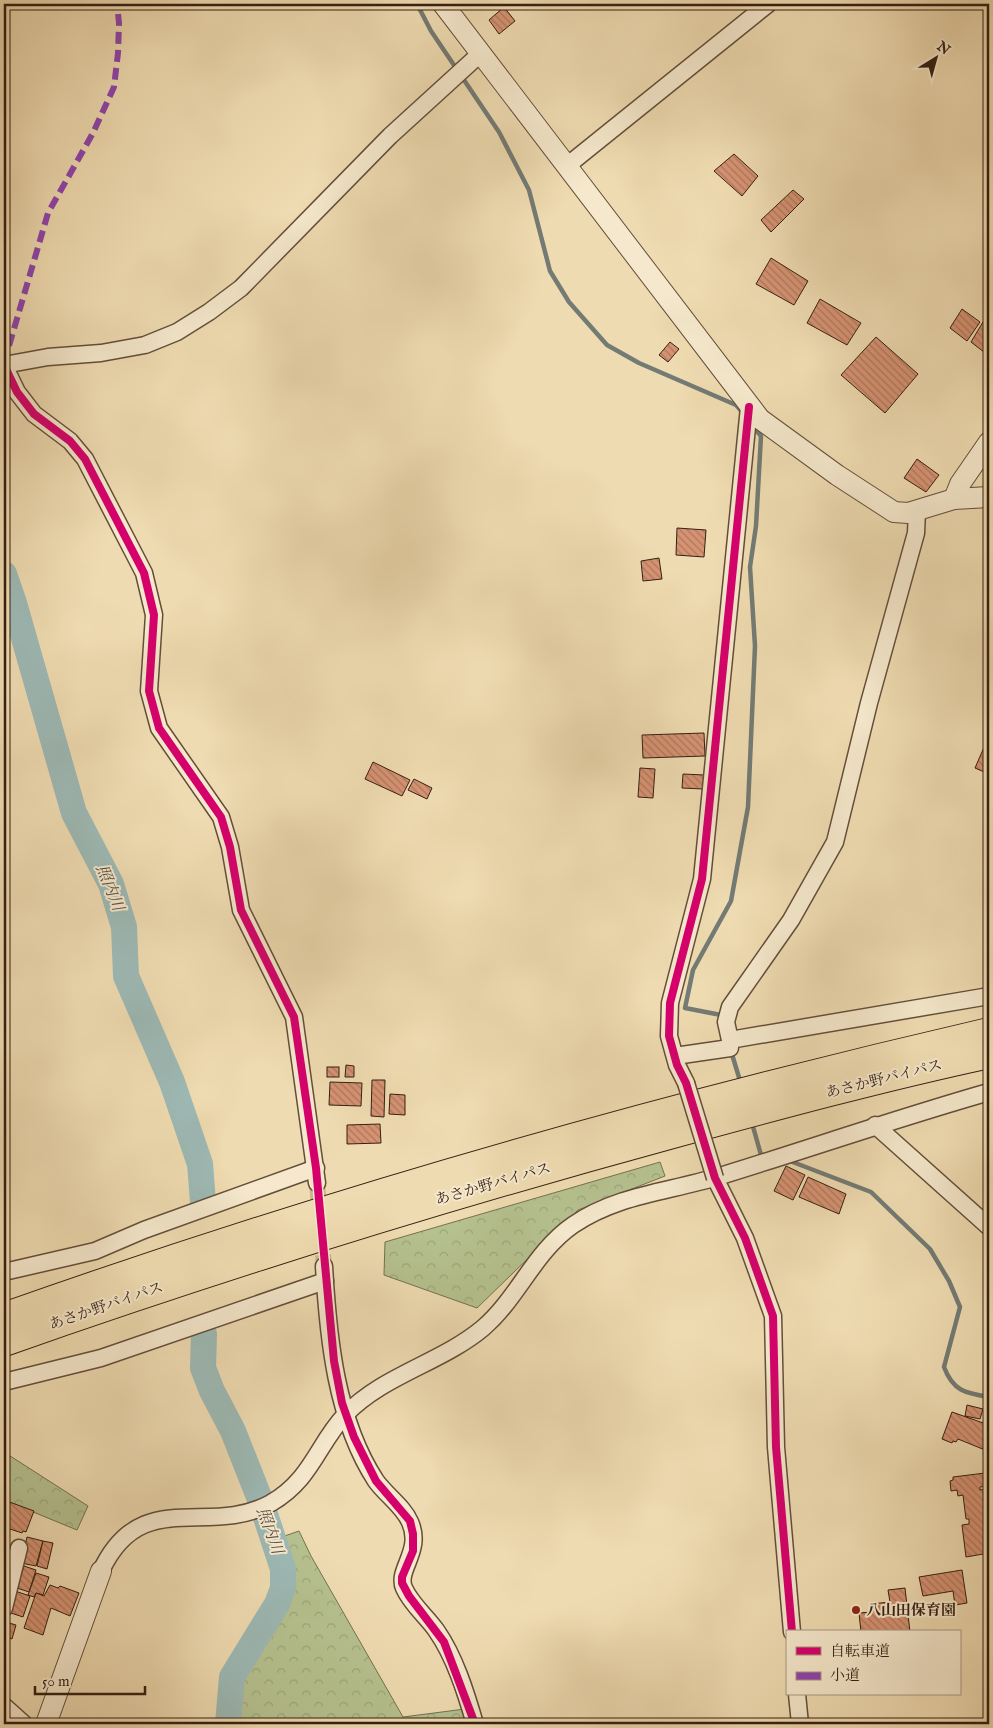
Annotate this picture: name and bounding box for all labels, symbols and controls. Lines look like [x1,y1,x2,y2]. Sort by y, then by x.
north arrow [910,32,960,82]
text: N [932,37,953,59]
water label: 照内川 [91,862,128,916]
street label: あさか野バイパス [824,1055,944,1103]
street label: あさか野バイパス [433,1158,553,1210]
street label: あさか野バイパス [46,1278,166,1334]
water label: 照内川 [251,1505,287,1559]
place label: 八山田保育園 [866,1601,956,1620]
marker: 八山田保育園 [850,1604,862,1616]
legend [786,1630,960,1696]
text: 自転車道 [830,1642,890,1661]
scale bar [35,1663,145,1695]
text: 小道 [830,1666,860,1685]
text: 50 m [42,1672,70,1691]

